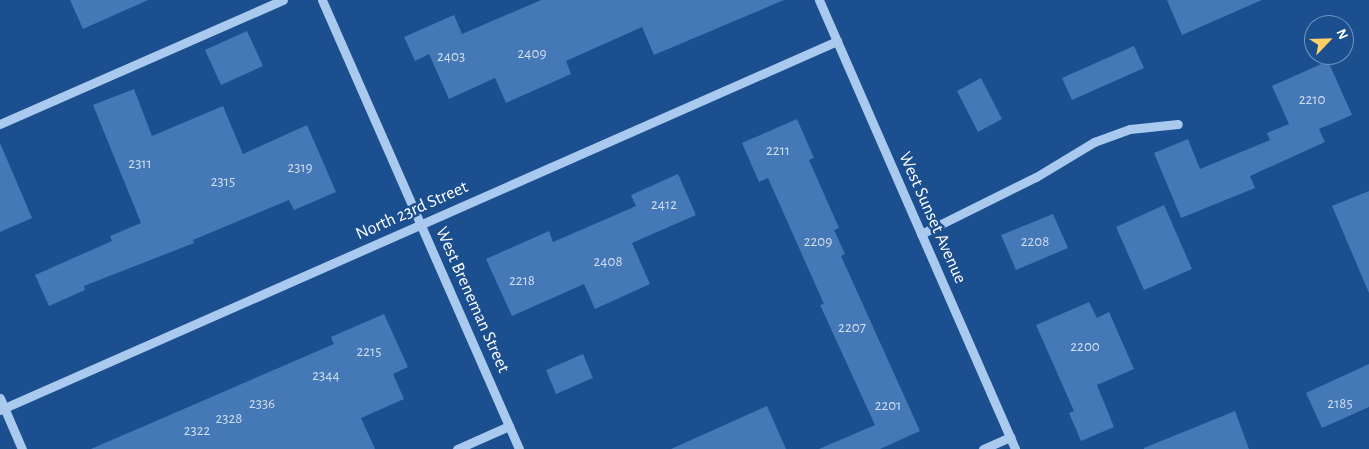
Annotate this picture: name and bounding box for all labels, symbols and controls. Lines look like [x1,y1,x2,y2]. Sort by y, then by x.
north arrow [1304,15,1354,65]
text: N [1333,27,1350,42]
house number: 2409 [517,45,547,63]
house number: 2403 [437,48,465,66]
house number: 2210 [1299,91,1325,109]
house number: 2211 [766,142,790,160]
street label: West Sunset Avenue [893,149,971,287]
house number: 2311 [128,155,152,173]
house number: 2319 [287,159,313,177]
house number: 2315 [211,173,235,191]
street label: North 23rd Street [353,177,471,245]
house number: 2412 [651,196,677,214]
street label: West Breneman Street [430,224,514,376]
house number: 2209 [804,233,832,251]
house number: 2208 [1021,233,1049,251]
house number: 2408 [593,253,623,271]
house number: 2218 [509,272,535,290]
house number: 2207 [838,319,866,337]
house number: 2200 [1070,338,1100,356]
house number: 2215 [356,343,382,361]
house number: 2344 [312,367,340,385]
house number: 2336 [249,395,275,413]
house number: 2185 [1327,395,1353,413]
house number: 2201 [875,397,901,415]
house number: 2328 [216,410,242,428]
house number: 2322 [184,422,210,440]

